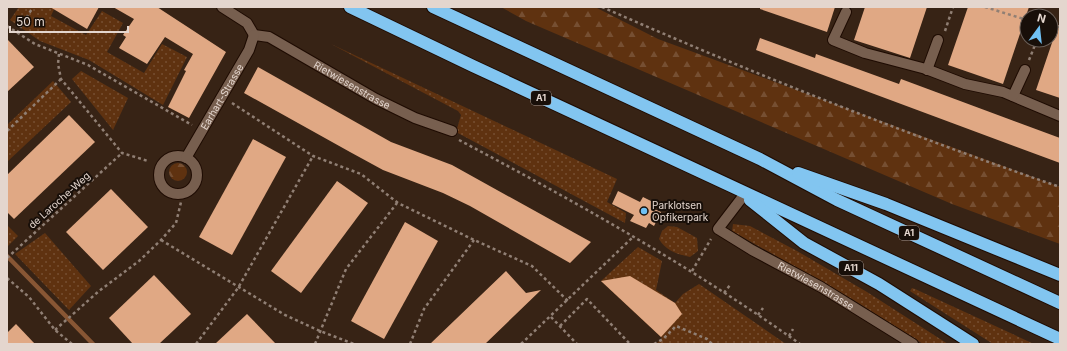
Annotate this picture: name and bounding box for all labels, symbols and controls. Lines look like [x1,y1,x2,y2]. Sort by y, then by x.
scale bar [10,8,128,34]
north arrow [1019,8,1059,48]
text: N [1036,10,1047,26]
text: 50 m [16,14,45,29]
street label: Rietwiesenstrasse [312,58,392,111]
street label: Earhart-Strasse [198,61,246,132]
road number: A1 [531,91,551,105]
street label: de Laroche-Weg [26,169,92,231]
place label: Parklotsen Opfikerpark [652,199,709,223]
marker: Parklotsen Opfikerpark [639,206,649,216]
road number: A1 [899,226,919,240]
street label: Rietwiesenstrasse [776,259,857,312]
road number: A11 [839,261,863,275]

